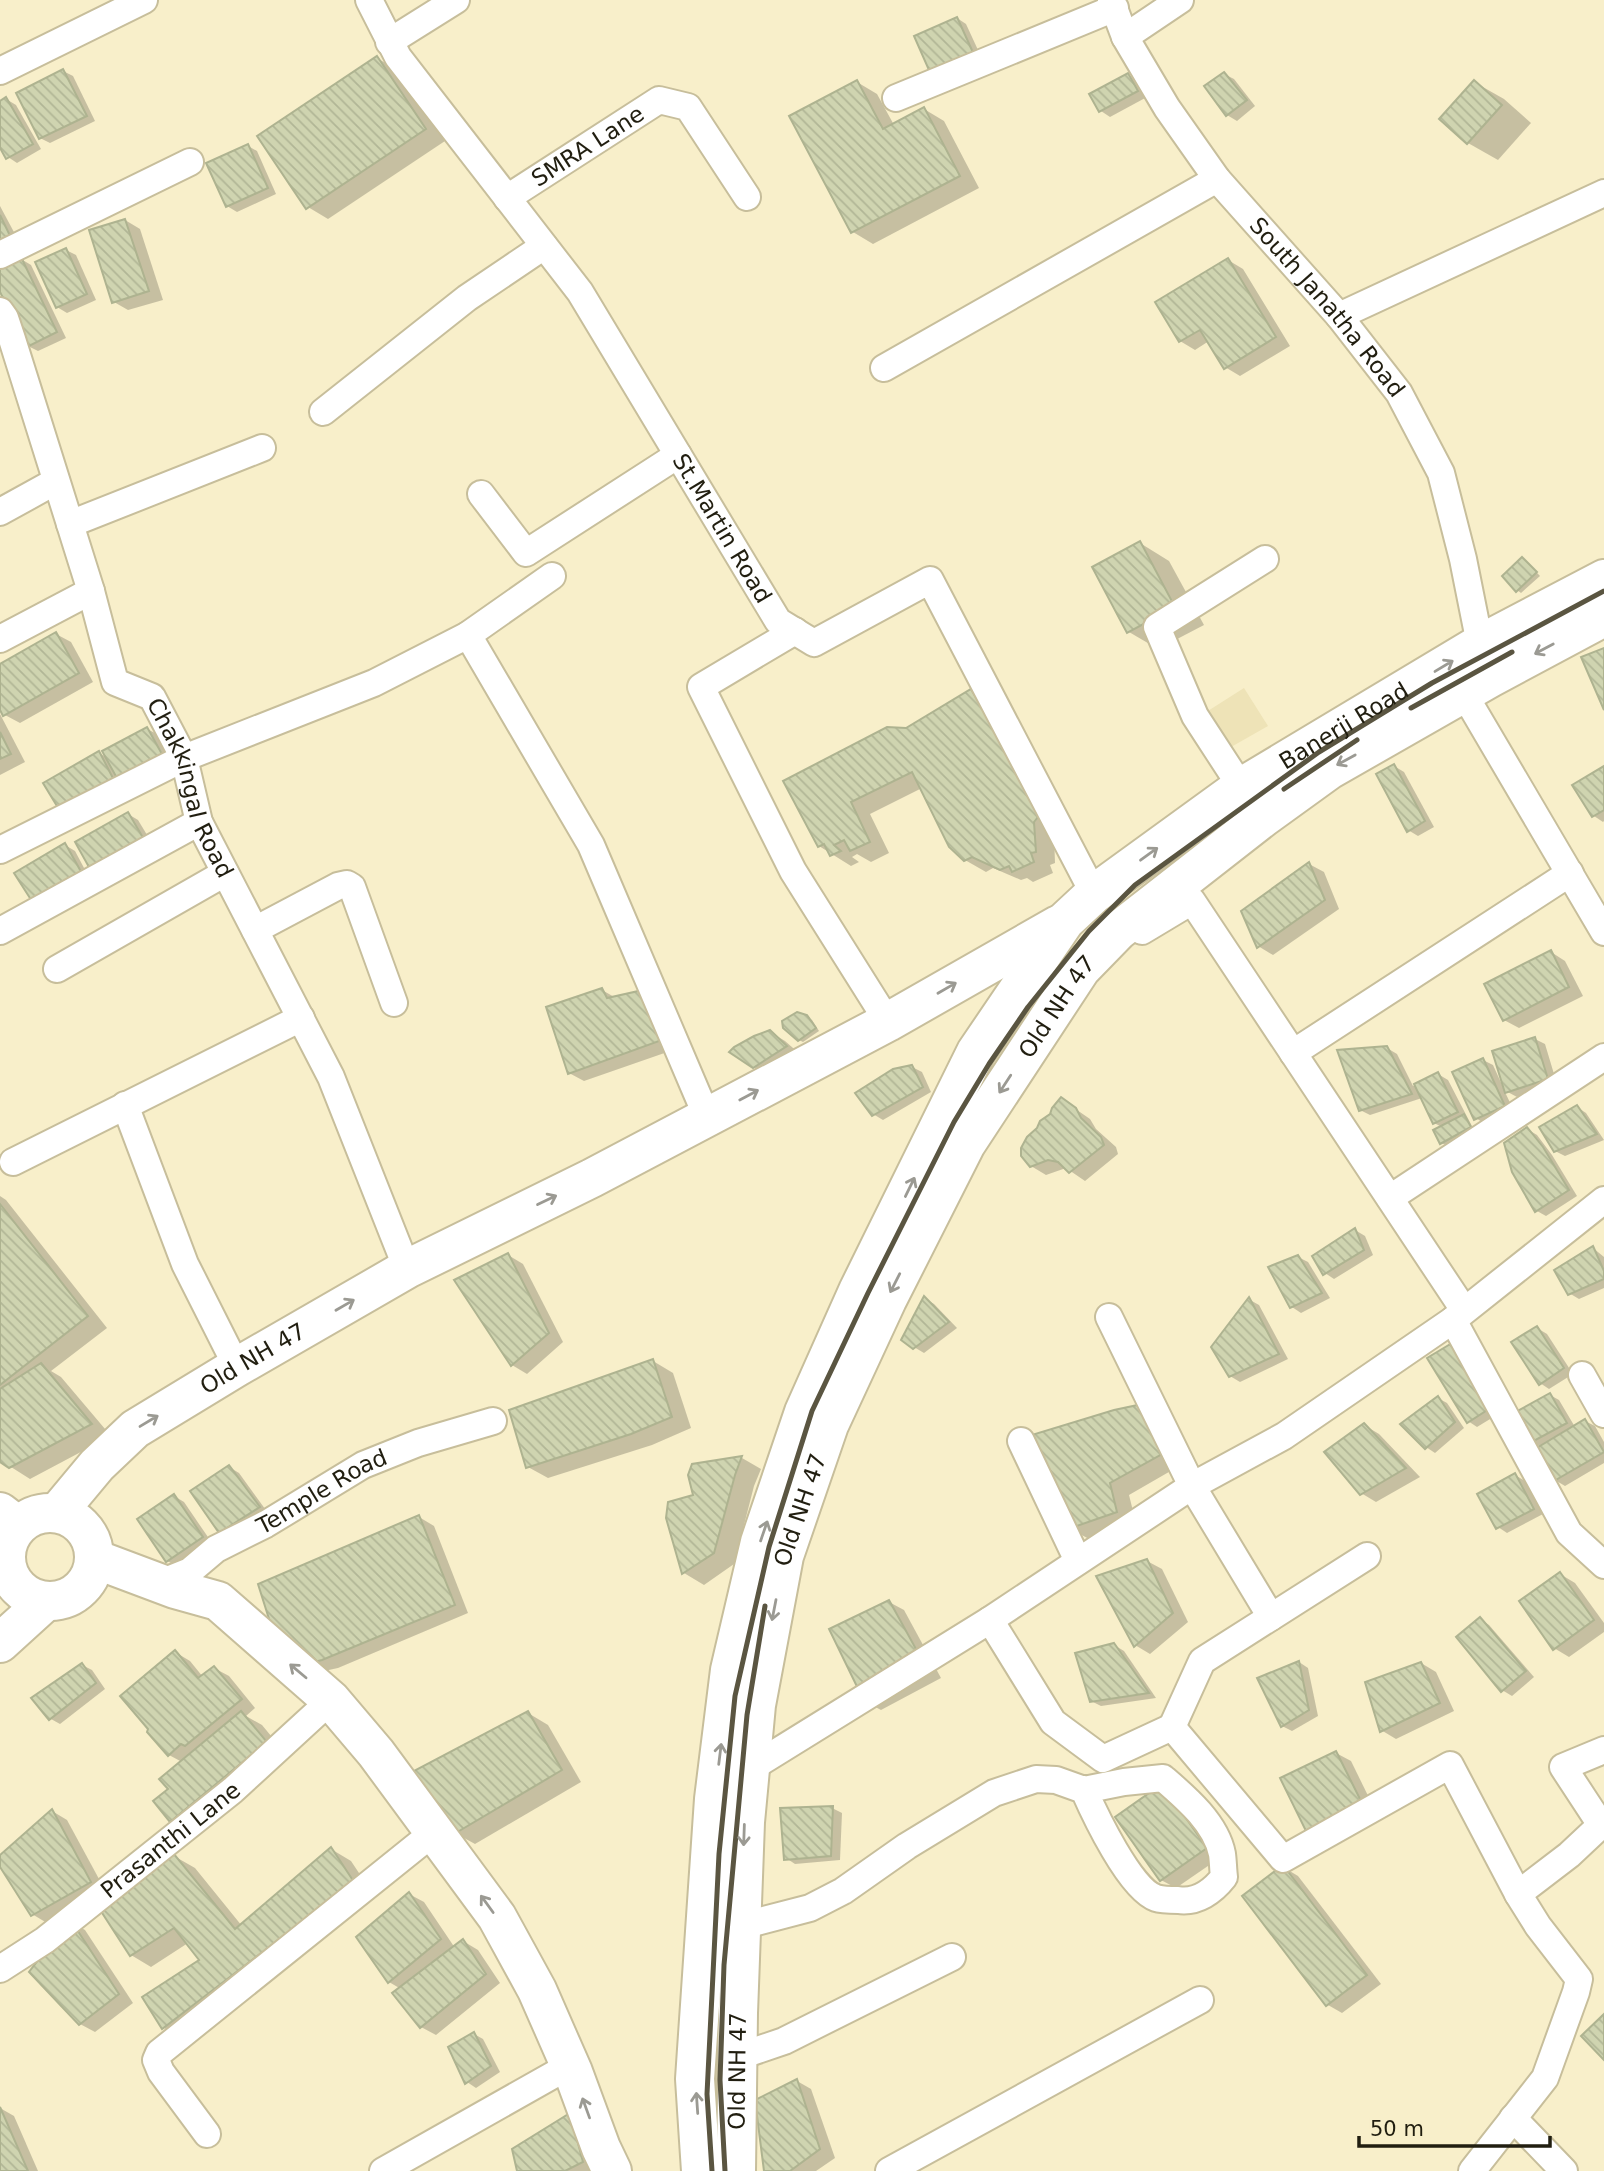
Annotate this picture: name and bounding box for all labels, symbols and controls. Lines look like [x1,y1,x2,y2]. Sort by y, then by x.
street label: SMRA Lane [527,100,649,192]
street label: South Janatha Road [1244,212,1410,402]
street label: St.Martin Road [667,449,777,608]
one-way arrow [1534,643,1555,656]
one-way arrow [1433,658,1453,672]
street label: Banerji Road [1274,677,1413,774]
street label: Chakkingal Road [142,693,238,882]
one-way arrow [1336,753,1356,767]
one-way arrow [1139,847,1158,861]
street label: Old NH 47 [1013,950,1100,1063]
one-way arrow [937,981,957,995]
one-way arrow [998,1073,1012,1093]
one-way arrow [738,1087,758,1101]
one-way arrow [903,1177,917,1198]
one-way arrow [536,1192,557,1206]
one-way arrow [888,1272,902,1293]
one-way arrow [335,1298,355,1312]
street label: Old NH 47 [195,1317,310,1399]
one-way arrow [139,1413,159,1427]
street label: Temple Road [251,1444,391,1540]
street label: Old NH 47 [769,1450,831,1568]
one-way arrow [759,1521,771,1543]
one-way arrow [767,1598,781,1621]
one-way arrow [289,1663,307,1679]
one-way arrow [713,1743,726,1766]
street label: Prasanthi Lane [96,1777,245,1903]
one-way arrow [738,1823,751,1846]
one-way arrow [480,1895,494,1914]
street label: Old NH 47 [724,2012,751,2130]
one-way arrow [690,2092,703,2115]
one-way arrow [579,2097,591,2119]
scale bar [1359,2104,1550,2148]
text: 50 m [1370,2117,1424,2141]

